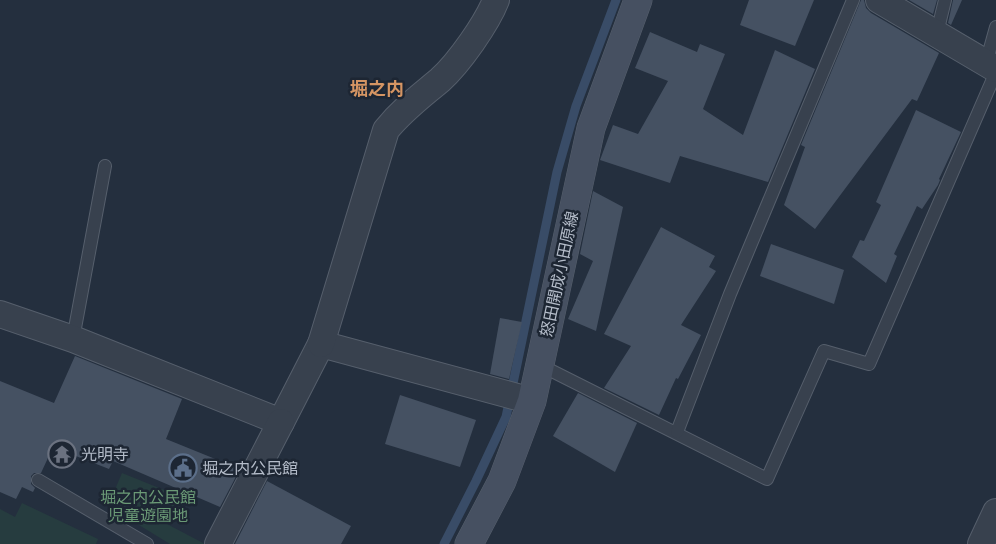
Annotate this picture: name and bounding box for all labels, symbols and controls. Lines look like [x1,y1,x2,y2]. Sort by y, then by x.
district label: 堀之内 [350,78,404,99]
street label: 怒田開成小田原線 [536,209,582,339]
temple icon: 光明寺 [47,439,77,469]
place label: 光明寺 [81,444,129,464]
public building icon: 堀之内公民館 [168,453,198,483]
place label: 堀之内公民館 [202,458,298,478]
park label: 堀之内公民館 児童遊園地 [100,487,196,525]

